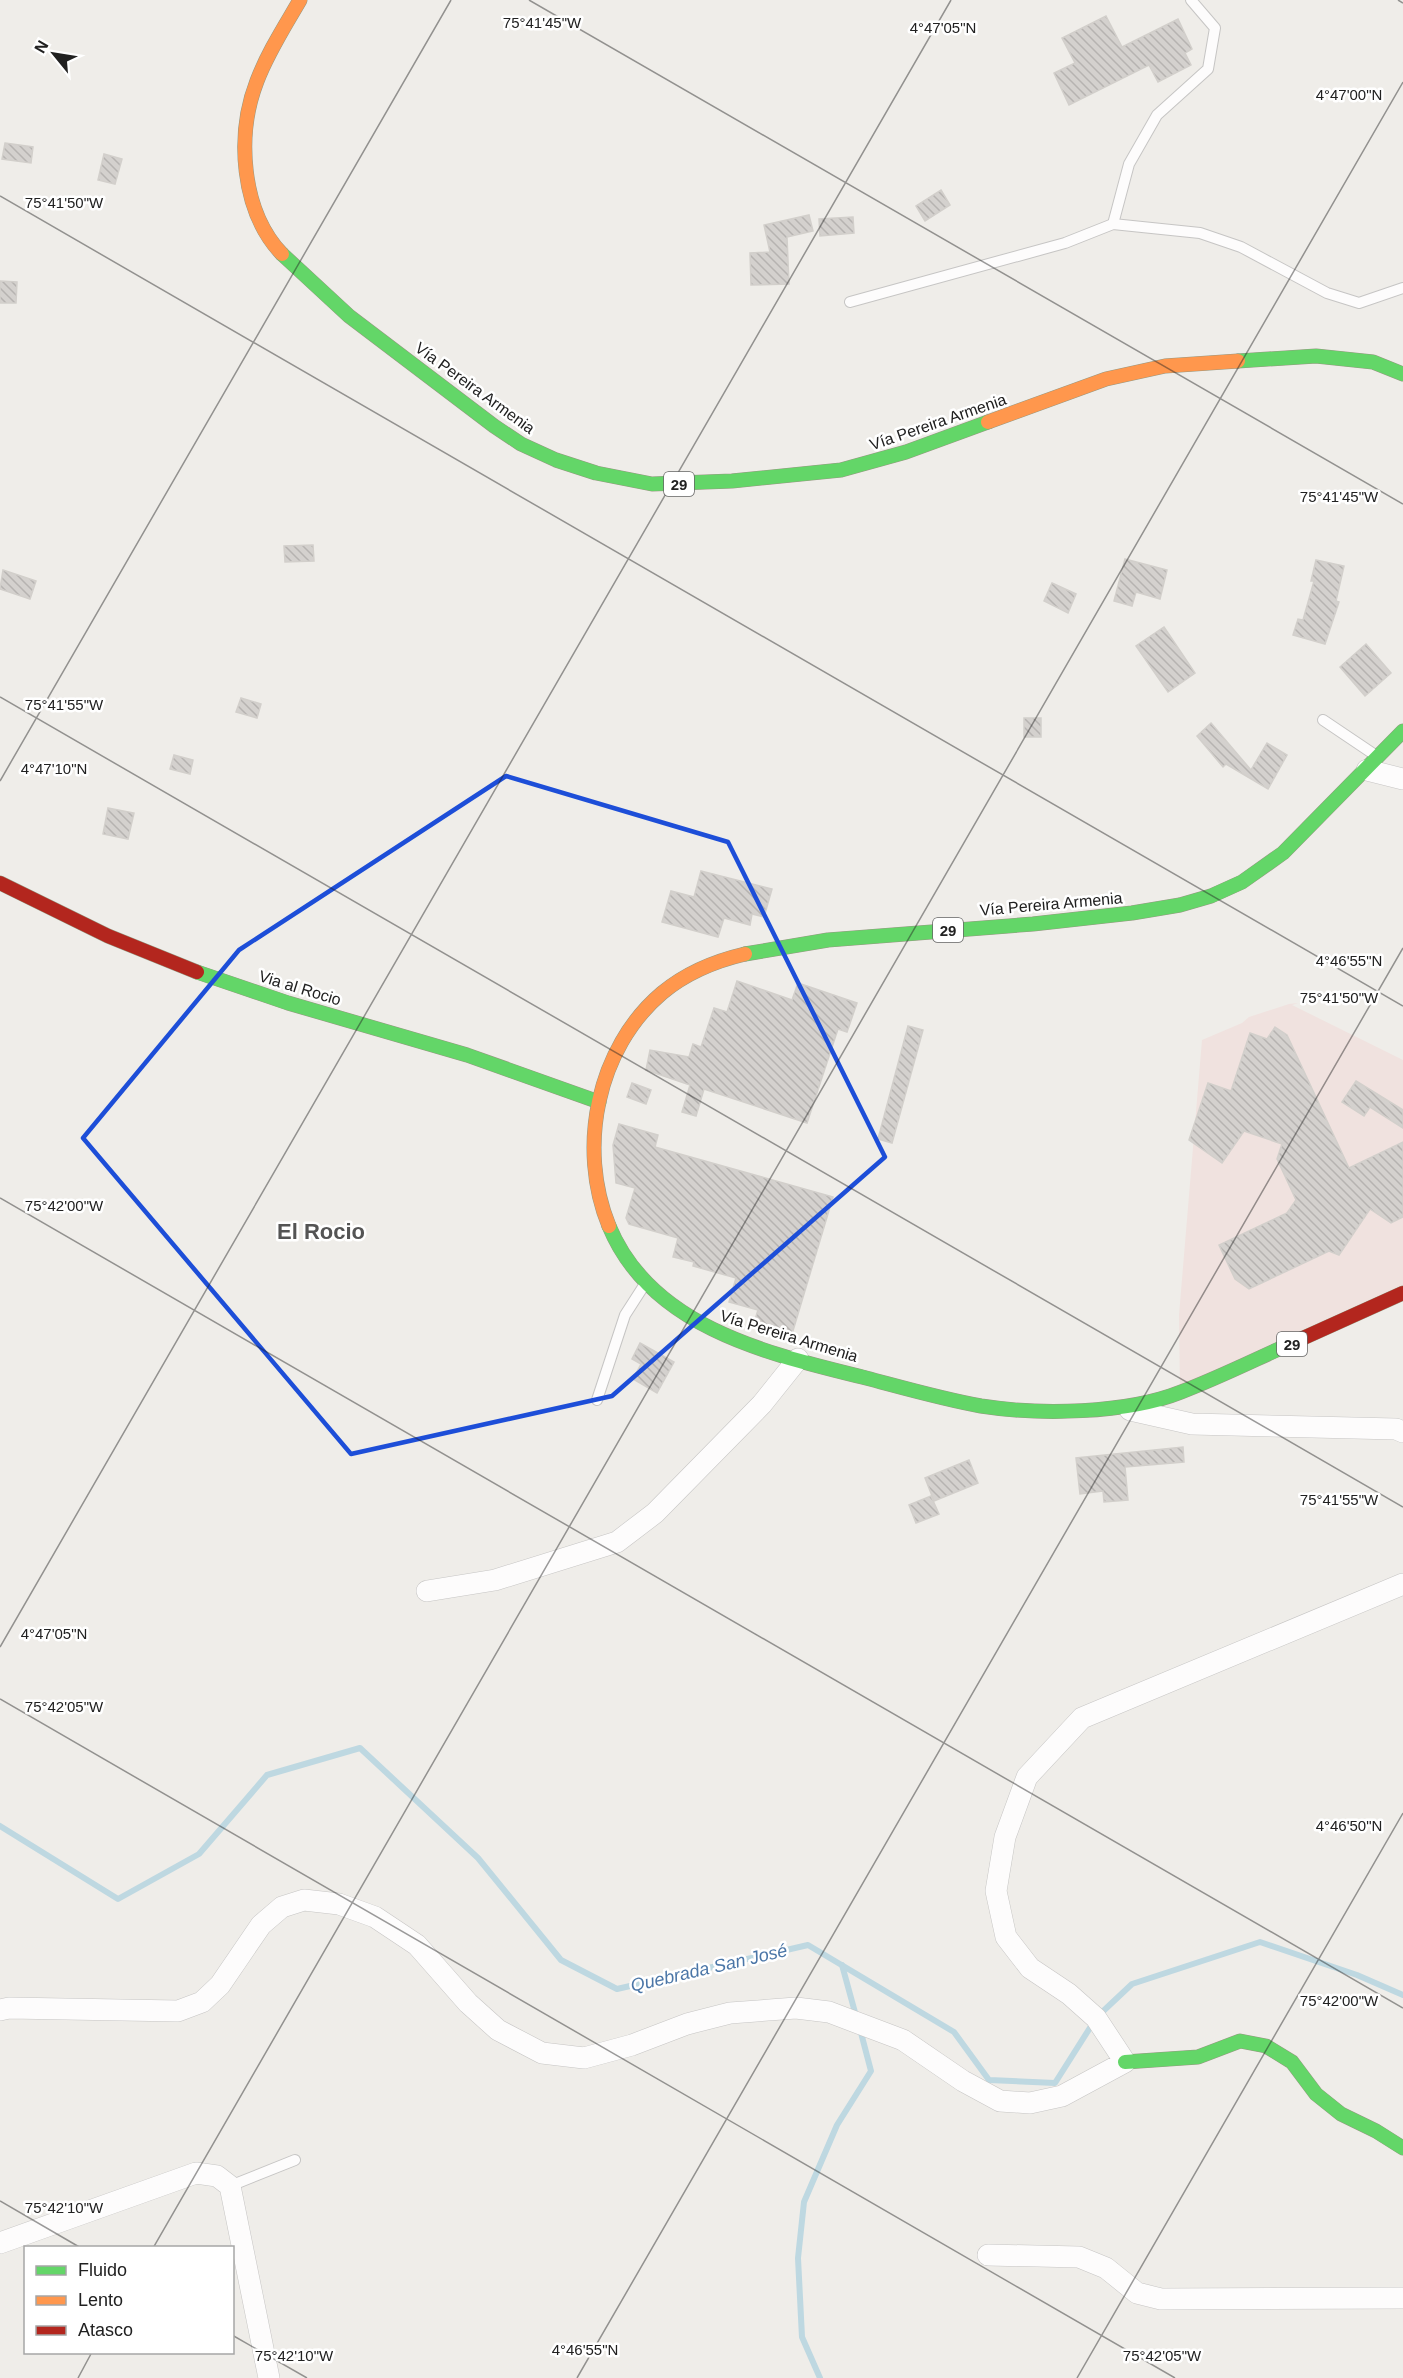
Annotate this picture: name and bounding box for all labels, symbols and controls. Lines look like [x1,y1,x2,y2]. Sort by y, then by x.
text: 75°41'45"W [503,14,582,31]
text: 4°47'05"N [910,19,976,36]
north arrow [24,24,84,84]
text: N [31,37,52,56]
text: 4°47'00"N [1316,86,1382,103]
text: 75°41'50"W [25,194,104,211]
street label: Vía Pereira Armenia [412,339,538,437]
street label: Vía Pereira Armenia [868,391,1009,453]
road number: 29 [664,472,694,496]
text: 75°41'45"W [1300,488,1379,505]
text: 75°41'55"W [25,696,104,713]
text: 4°47'10"N [21,760,87,777]
street label: Vía Pereira Armenia [979,889,1123,919]
road number: 29 [933,918,963,942]
text: 4°46'55"N [1316,952,1382,969]
street label: Via al Rocio [257,967,343,1009]
text: 75°41'50"W [1300,989,1379,1006]
text: 75°42'00"W [25,1197,104,1214]
district label: El Rocio [277,1219,365,1244]
street label: Vía Pereira Armenia [718,1307,860,1365]
road number: 29 [1277,1332,1307,1356]
text: 75°41'55"W [1300,1491,1379,1508]
text: 4°47'05"N [21,1625,87,1642]
text: 75°42'05"W [25,1698,104,1715]
text: 4°46'50"N [1316,1817,1382,1834]
water label: Quebrada San José [629,1940,789,1996]
text: 75°42'00"W [1300,1992,1379,2009]
text: 75°42'10"W [25,2199,104,2216]
legend [24,2246,234,2354]
text: Fluido [78,2260,127,2280]
text: Lento [78,2290,123,2310]
text: Atasco [78,2320,133,2340]
text: 4°46'55"N [552,2341,618,2358]
text: 75°42'10"W [255,2347,334,2364]
text: 75°42'05"W [1123,2347,1202,2364]

